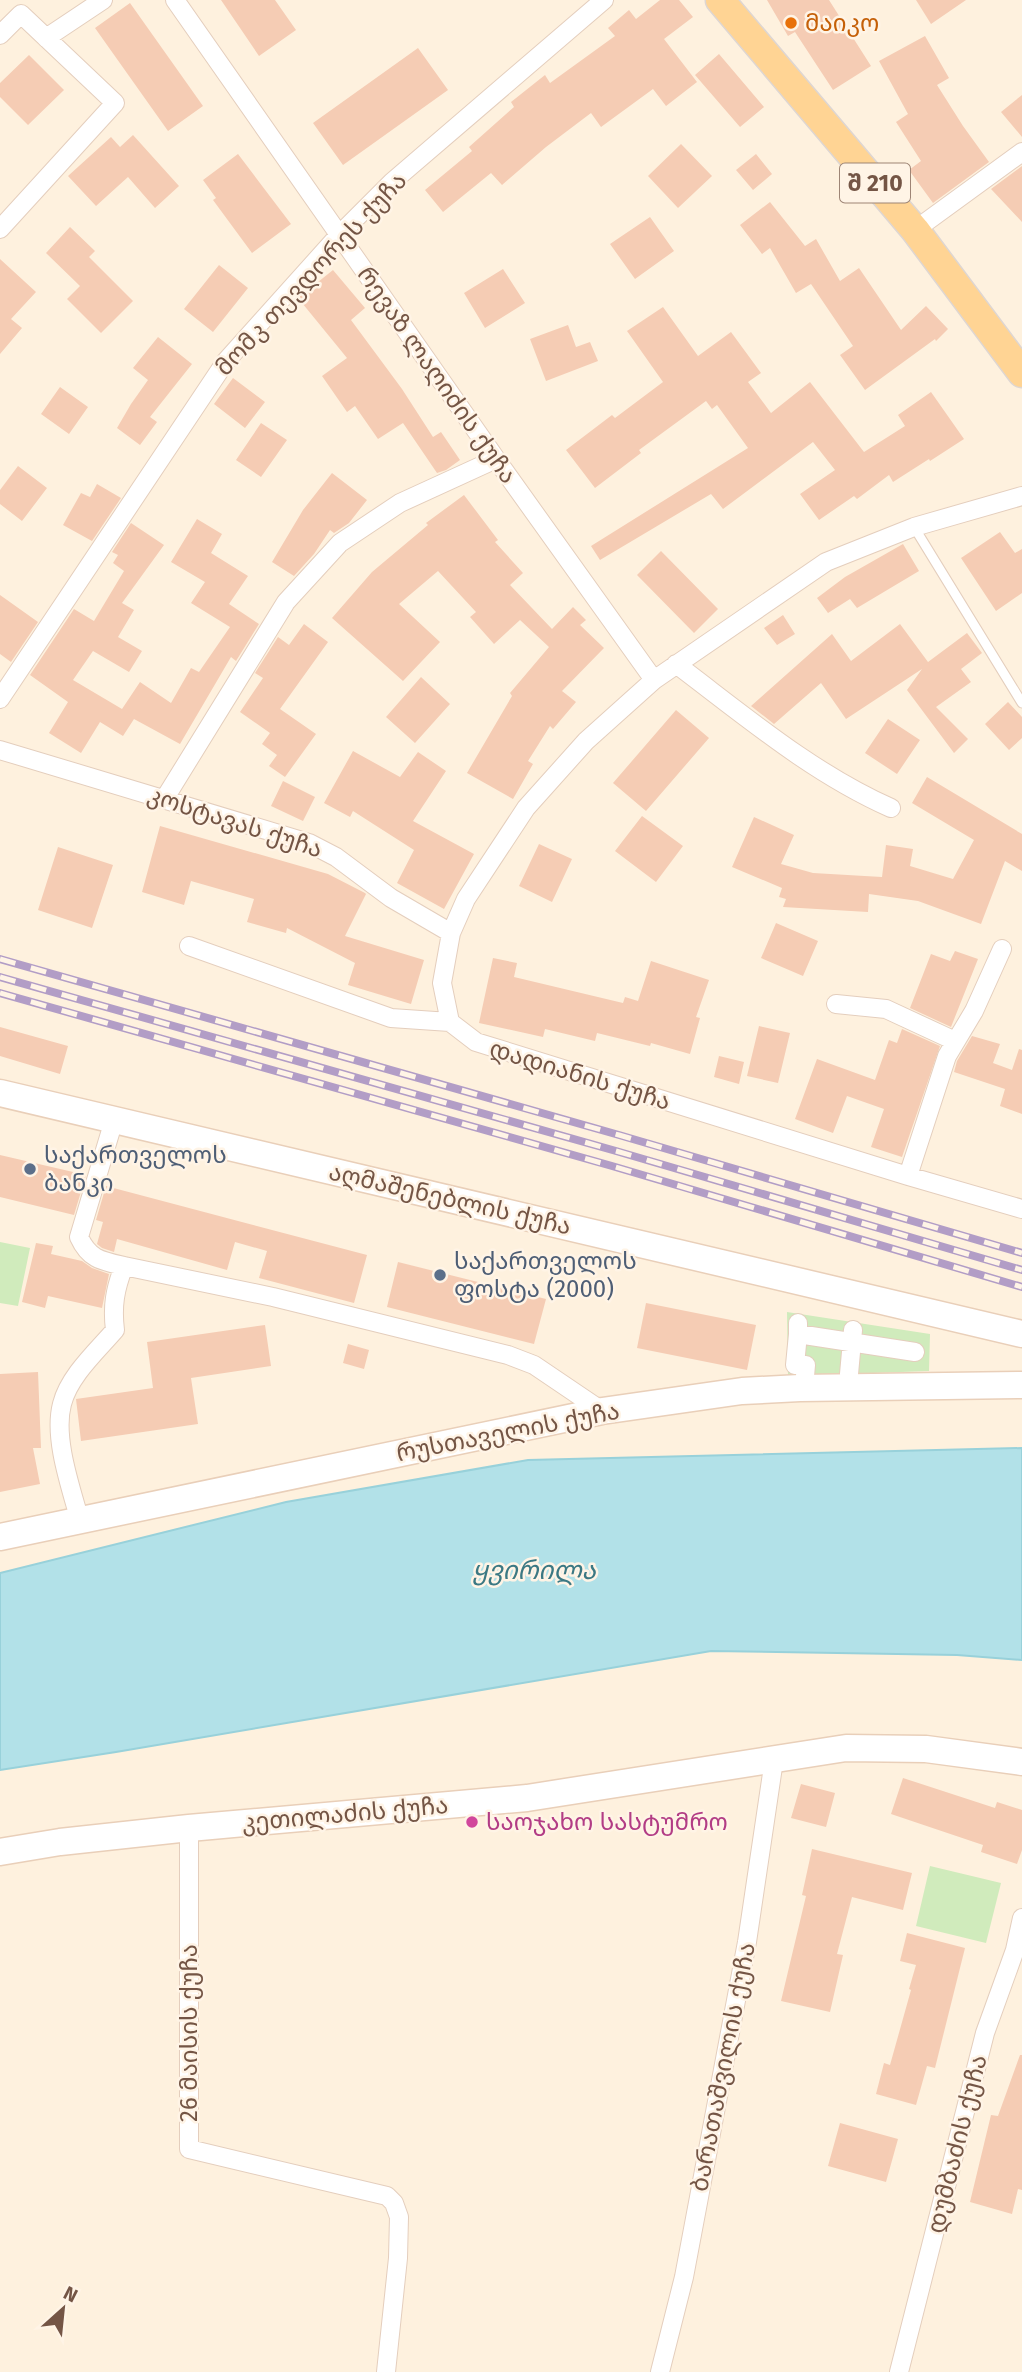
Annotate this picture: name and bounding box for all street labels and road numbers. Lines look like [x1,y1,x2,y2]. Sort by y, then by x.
road number: შ 210 [840,164,910,202]
street label: მომკ თევდორეს ქუჩა [210,167,412,381]
street label: რევაზ ლაღიძის ქუჩა [351,261,522,489]
street label: კოსტავას ქუჩა [144,781,326,863]
street label: დადიანის ქუჩა [486,1034,674,1116]
street label: აღმაშენებლის ქუჩა [326,1157,574,1241]
street label: რუსთაველის ქუჩა [394,1397,622,1467]
street label: კეთილაძის ქუჩა [241,1791,449,1837]
street label: ბარათაშვილის ქუჩა [685,1940,761,2194]
street label: 26 მაისის ქუჩა [175,1944,203,2122]
street label: დუმბაძის ქუჩა [921,2052,993,2236]

